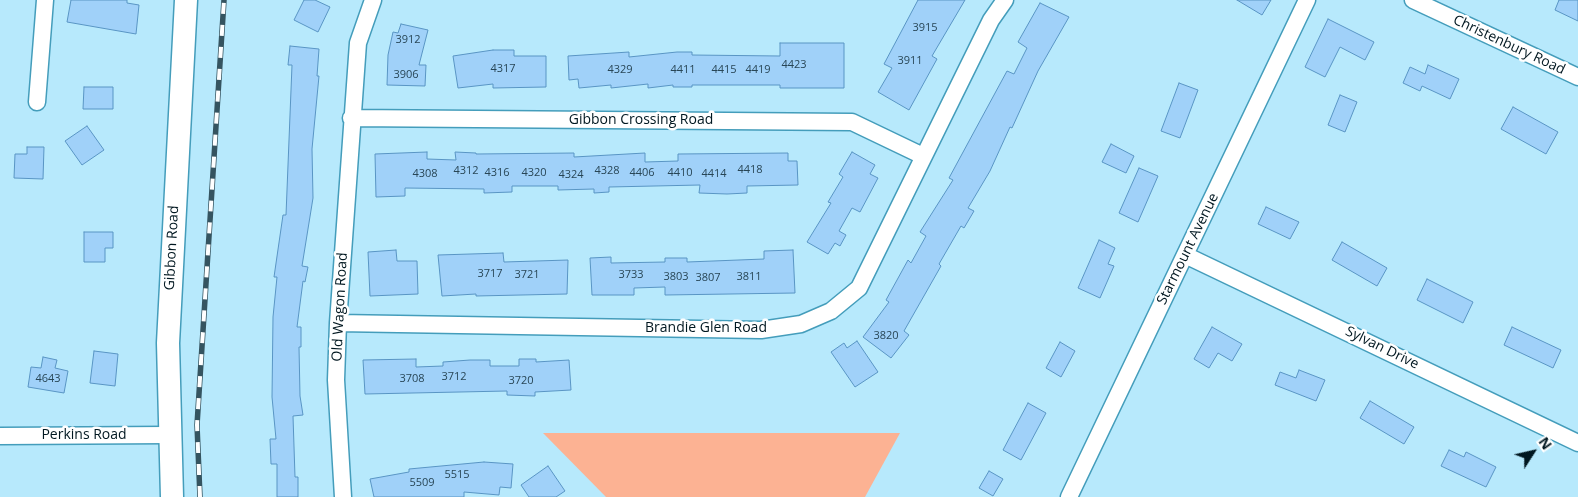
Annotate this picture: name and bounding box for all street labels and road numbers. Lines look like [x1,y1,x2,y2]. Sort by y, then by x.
street label: Christenbury Road [1450,12,1568,78]
street label: Gibbon Crossing Road [569,112,713,128]
street label: Starmount Avenue [1154,190,1222,308]
street label: Gibbon Road [161,205,183,291]
street label: Old Wagon Road [329,252,351,362]
street label: Brandie Glen Road [645,320,767,336]
street label: Sylvan Drive [1343,323,1421,373]
street label: Perkins Road [41,427,127,443]

